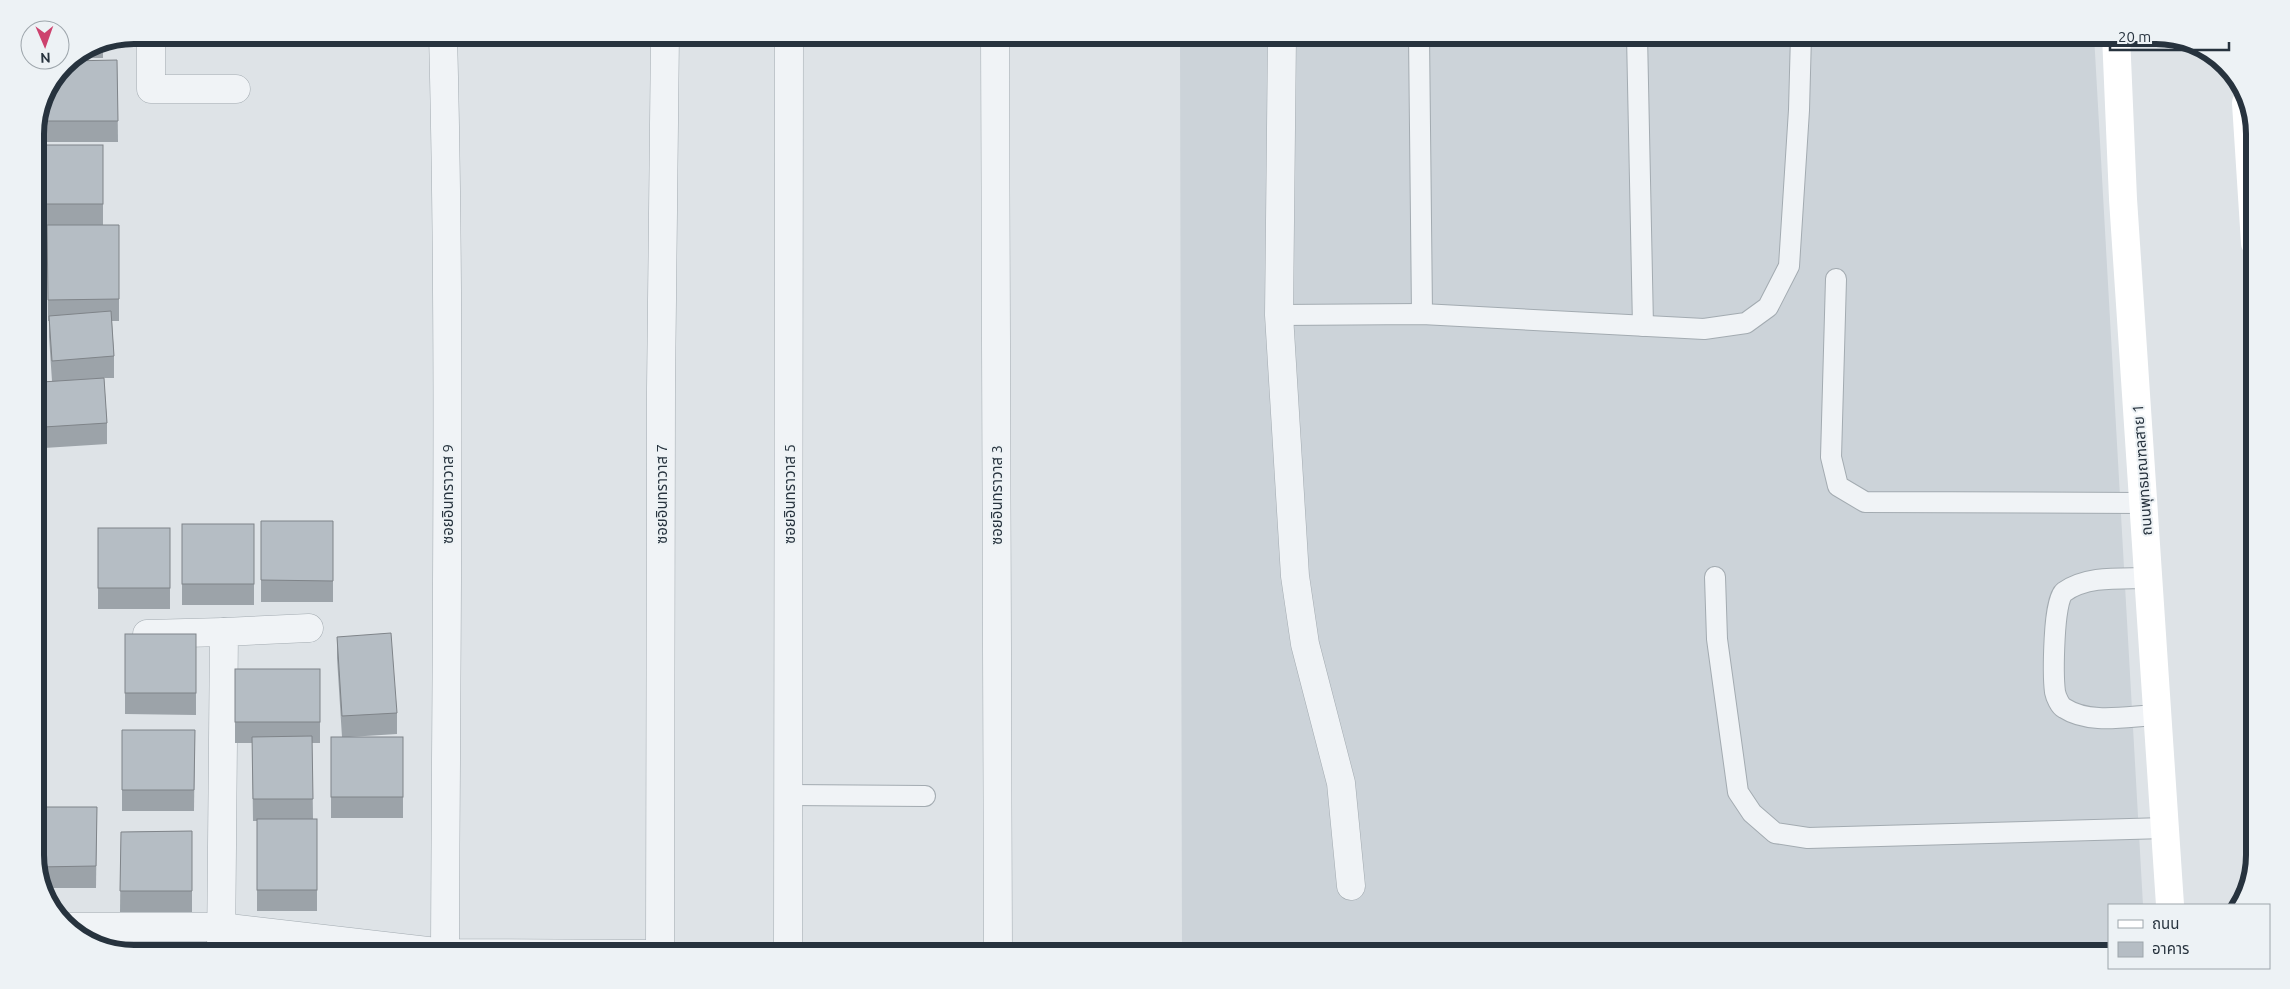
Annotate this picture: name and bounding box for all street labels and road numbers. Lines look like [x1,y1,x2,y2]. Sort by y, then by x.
street label: ถนนพุทธมณฑลสาย 1 [2129,404,2156,536]
street label: ซอยอินทราวาส 9 [439,444,456,544]
street label: ซอยอินทราวาส 7 [653,444,670,544]
street label: ซอยอินทราวาส 5 [781,444,798,544]
street label: ซอยอินทราวาส 3 [988,445,1005,545]

